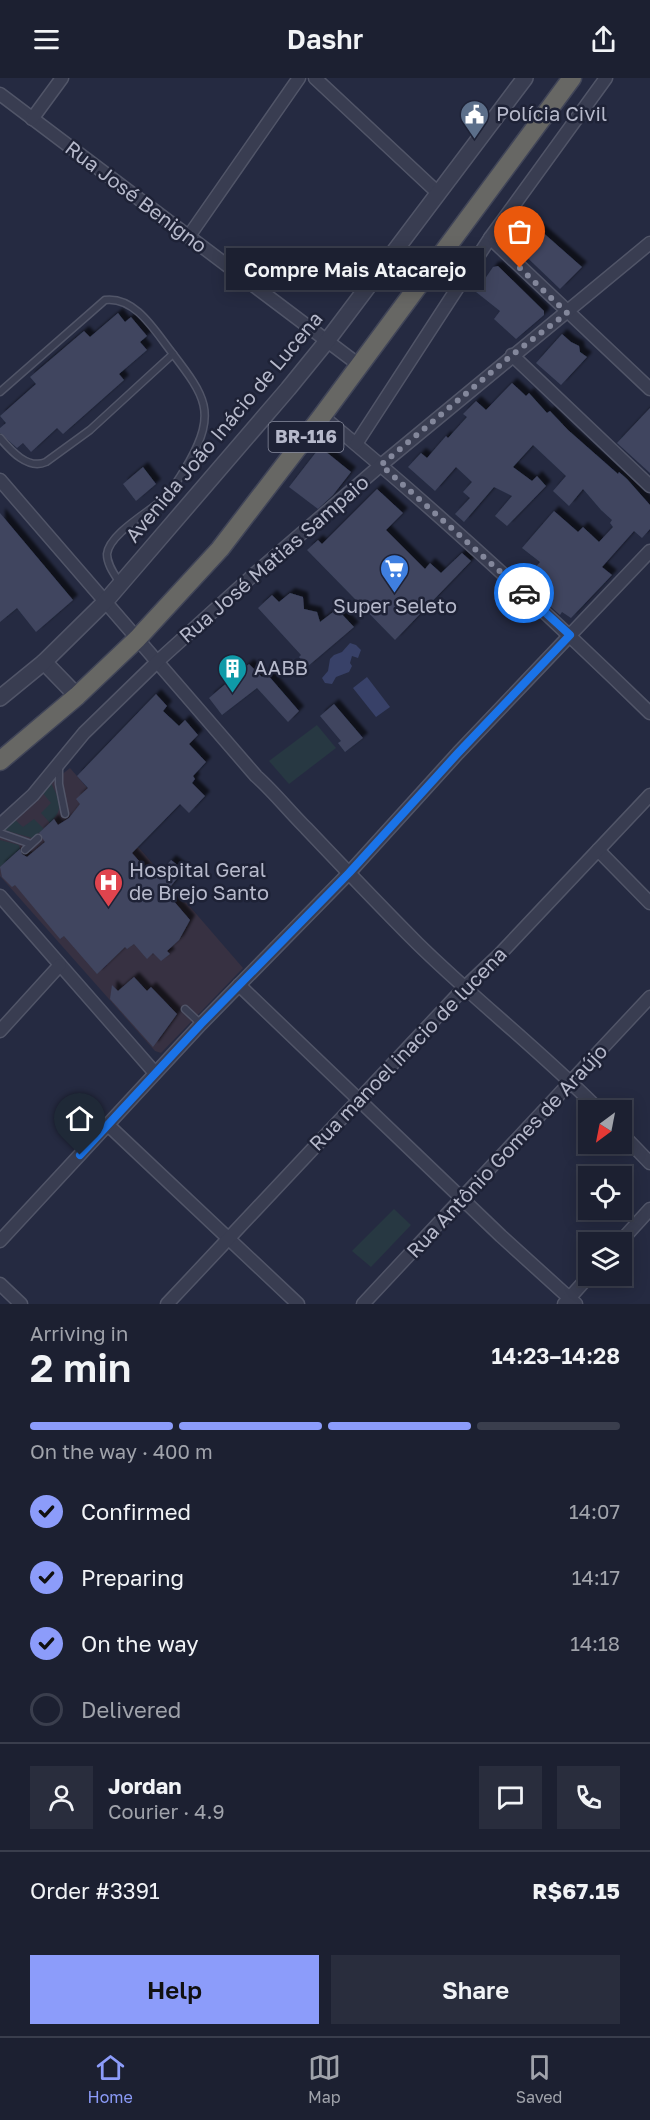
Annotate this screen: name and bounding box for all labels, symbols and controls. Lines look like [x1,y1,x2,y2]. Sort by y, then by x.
icon: menu [30,23,63,56]
text: Dashr [287,23,363,55]
icon: share [587,23,620,56]
public building icon: Polícia Civil [459,98,491,140]
place label: Polícia Civil [496,101,607,125]
street label: Rua José Benigno [61,135,212,257]
pin [494,206,545,268]
icon: bag [503,215,536,248]
callout: Compre Mais Atacarejo [226,247,484,289]
text: Compre Mais Atacarejo [244,257,466,281]
street label: Avenida João Inácio de Lucena [120,306,327,546]
road number: BR-116 [268,422,344,452]
street label: Rua José Matias Sampaio [174,469,373,647]
supermarket icon: Super Seleto [379,552,411,594]
courier [494,563,554,623]
icon: car [508,577,541,610]
place label: Super Seleto [333,593,457,617]
building icon: AABB [217,652,249,694]
place label: AABB [254,655,308,679]
place label: Hospital Geral de Brejo Santo [129,857,269,904]
hospital icon: Hospital Geral de Brejo Santo [92,866,124,908]
street label: Rua manoel inacio de lucena [304,942,511,1155]
street label: Rua Antônio Gomes de Araújo [401,1038,612,1262]
pin [54,1093,105,1155]
north arrow [578,1100,632,1154]
map controls [578,1100,632,1286]
icon: home [63,1102,96,1135]
button: locate [578,1166,632,1220]
button: layers [578,1232,632,1286]
text: Arriving in [30,1321,128,1345]
text: 14:23–14:28 [491,1342,620,1369]
text: 2 min [30,1344,131,1391]
text: On the way · 400 m [30,1439,213,1463]
icon: check [30,1495,63,1528]
text: Confirmed [81,1498,191,1525]
text: 14:07 [569,1499,620,1523]
icon: check [30,1561,63,1594]
text: Preparing [81,1564,184,1591]
text: 14:17 [572,1565,620,1589]
icon: check [30,1627,63,1660]
text: On the way [81,1630,199,1657]
text: 14:18 [570,1631,620,1655]
text: Delivered [81,1696,181,1723]
button: person [30,1766,93,1829]
button: chat [479,1766,542,1829]
button: phone [557,1766,620,1829]
text: Jordan [108,1772,182,1799]
text: Courier · 4.9 [108,1799,225,1823]
text: Order #3391 [30,1877,160,1904]
text: R$67.15 [532,1877,620,1904]
button: Help [30,1955,319,2024]
button: Share [331,1955,620,2024]
tab: Home [88,2051,133,2107]
tab: Map [308,2051,341,2107]
tab: Saved [516,2051,562,2107]

